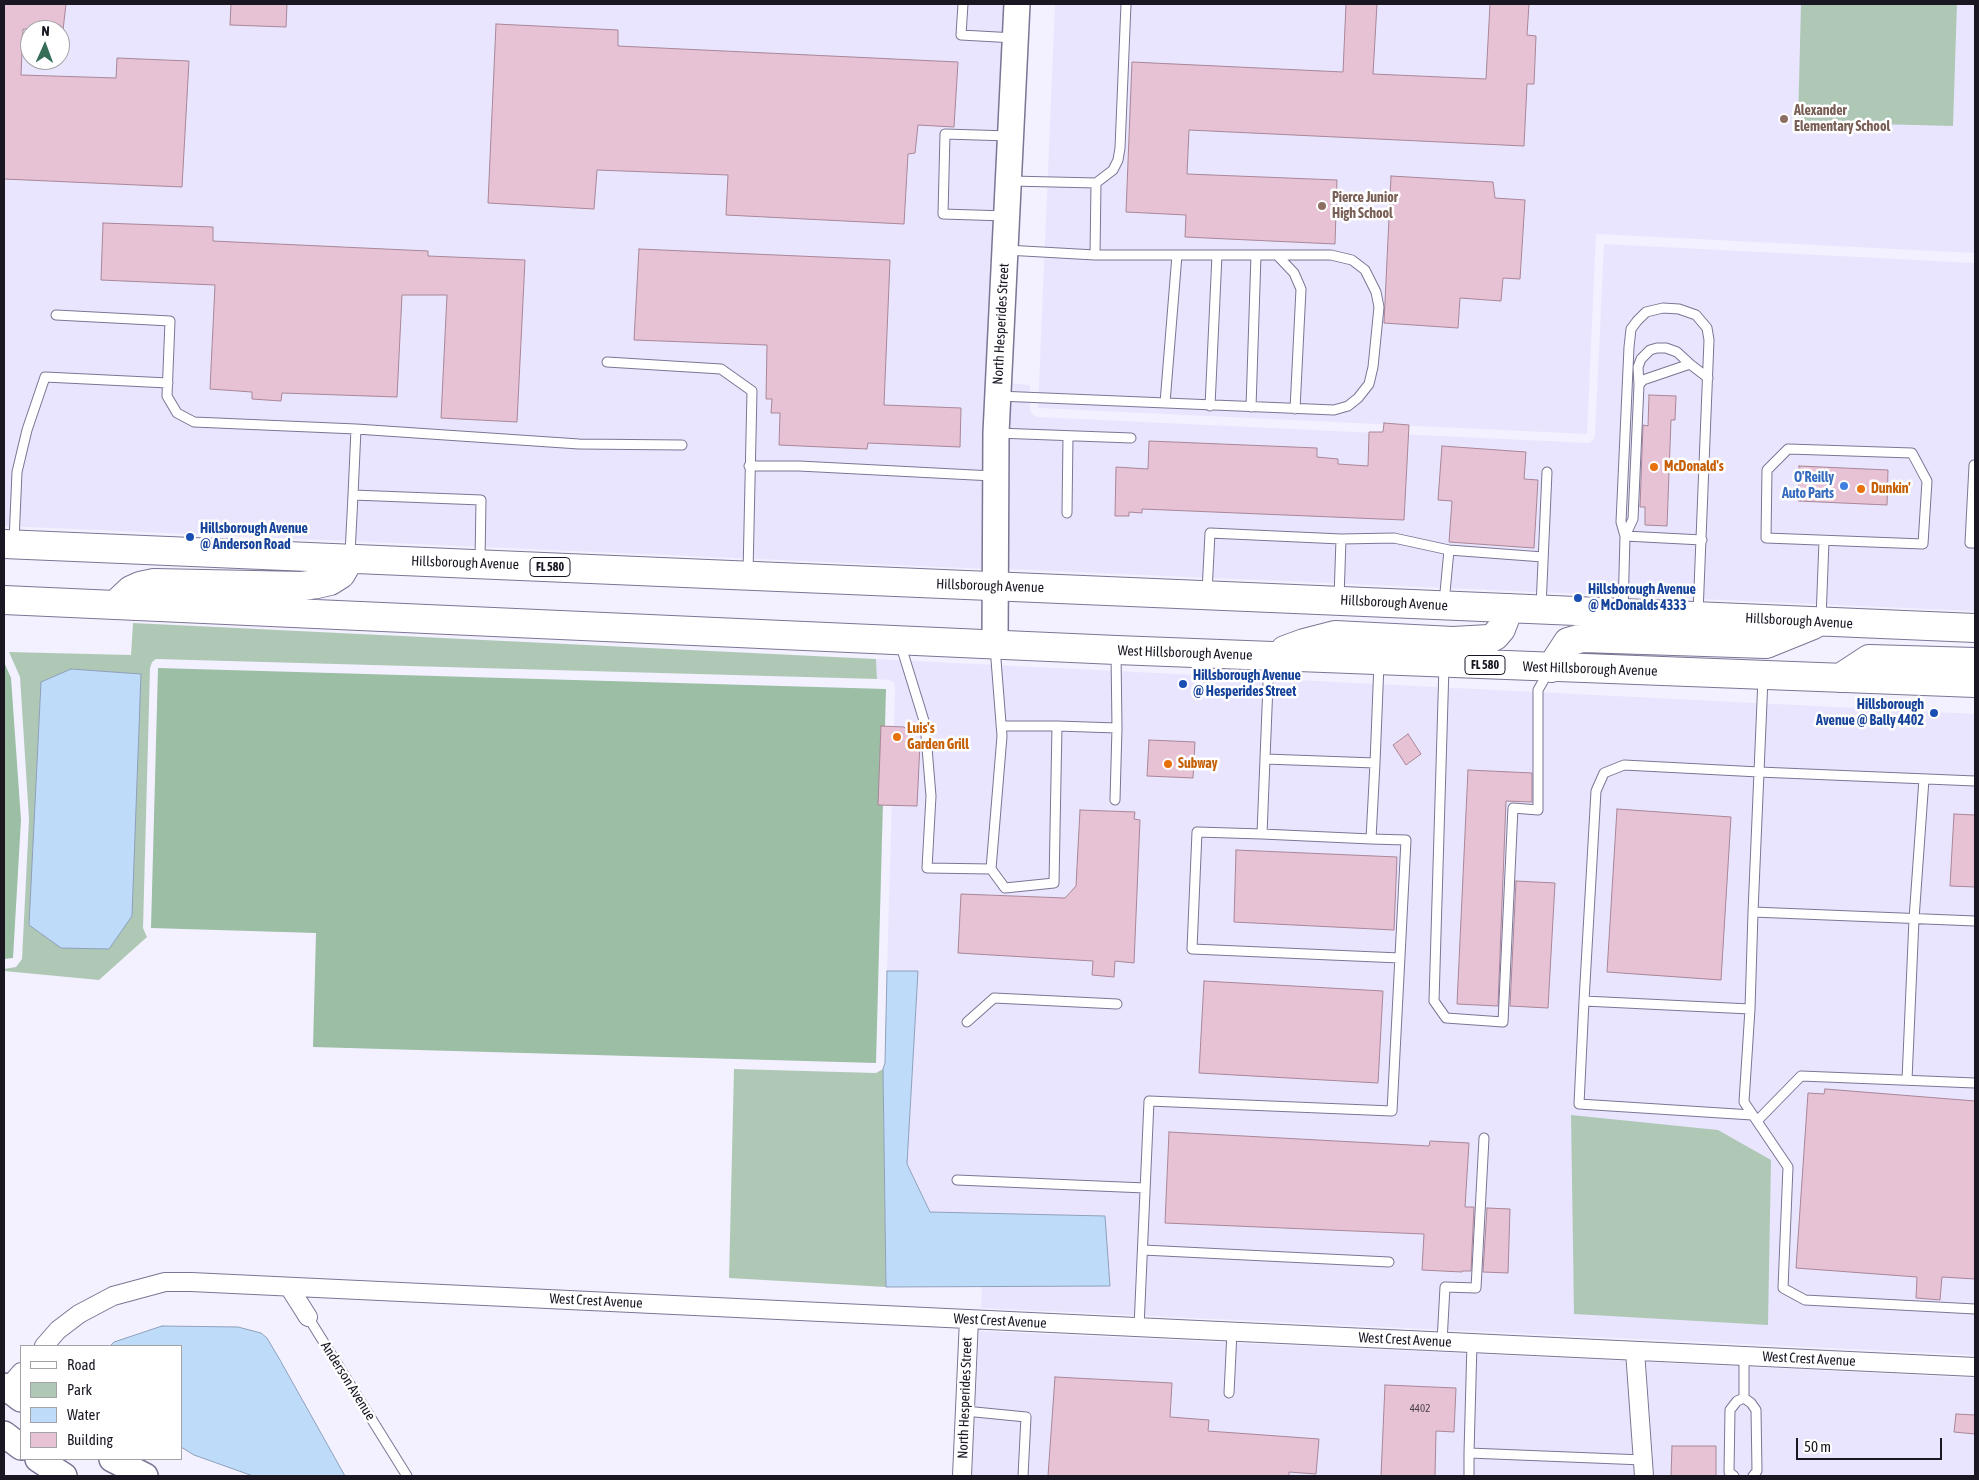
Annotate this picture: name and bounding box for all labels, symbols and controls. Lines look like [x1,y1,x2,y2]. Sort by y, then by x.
north arrow [20,20,70,70]
text: N [41,23,50,39]
place label: Alexander Elementary School [1794,103,1890,136]
marker: Alexander Elementary School [1778,113,1790,125]
place label: Pierce Junior High School [1332,190,1398,222]
marker: Pierce Junior High School [1316,200,1328,212]
street label: North Hesperides Street [989,263,1013,385]
place label: McDonald's [1664,459,1724,475]
marker: McDonald's [1648,461,1660,473]
place label: O'Reilly Auto Parts [1782,470,1834,502]
marker: O'Reilly Auto Parts [1838,480,1850,492]
place label: Dunkin' [1871,481,1911,497]
marker: Dunkin' [1855,483,1867,495]
place label: Hillsborough Avenue @ Anderson Road [200,521,308,554]
marker: Hillsborough Avenue @ Anderson Road [184,531,196,543]
street label: Hillsborough Avenue [411,553,519,573]
road number: FL 580 [530,558,570,576]
street label: Hillsborough Avenue [936,576,1044,596]
place label: Hillsborough Avenue @ McDonalds 4333 [1588,582,1696,614]
street label: Hillsborough Avenue [1340,592,1448,614]
marker: Hillsborough Avenue @ McDonalds 4333 [1572,592,1584,604]
street label: Hillsborough Avenue [1745,610,1853,632]
street label: West Hillsborough Avenue [1117,642,1253,664]
road number: FL 580 [1465,656,1505,674]
street label: West Hillsborough Avenue [1522,658,1658,680]
place label: Hillsborough Avenue @ Hesperides Street [1193,668,1301,700]
marker: Hillsborough Avenue @ Hesperides Street [1177,678,1189,690]
place label: Hillsborough Avenue @ Bally 4402 [1816,697,1924,730]
marker: Hillsborough Avenue @ Bally 4402 [1928,707,1940,719]
place label: Luis's Garden Grill [907,721,969,754]
marker: Luis's Garden Grill [891,731,903,743]
place label: Subway [1178,756,1218,772]
marker: Subway [1162,758,1174,770]
street label: West Crest Avenue [549,1290,643,1312]
street label: West Crest Avenue [953,1310,1047,1332]
street label: West Crest Avenue [1358,1329,1452,1351]
street label: North Hesperides Street [954,1337,976,1459]
street label: Anderson Avenue [317,1338,379,1424]
legend [20,1345,182,1460]
street label: West Crest Avenue [1762,1348,1856,1370]
text: Road [67,1356,96,1373]
text: Park [67,1381,92,1398]
house number: 4402 [1410,1402,1430,1416]
text: Water [67,1406,100,1423]
scale bar [1799,1428,1945,1460]
text: Building [67,1431,113,1448]
text: 50 m [1804,1438,1831,1455]

